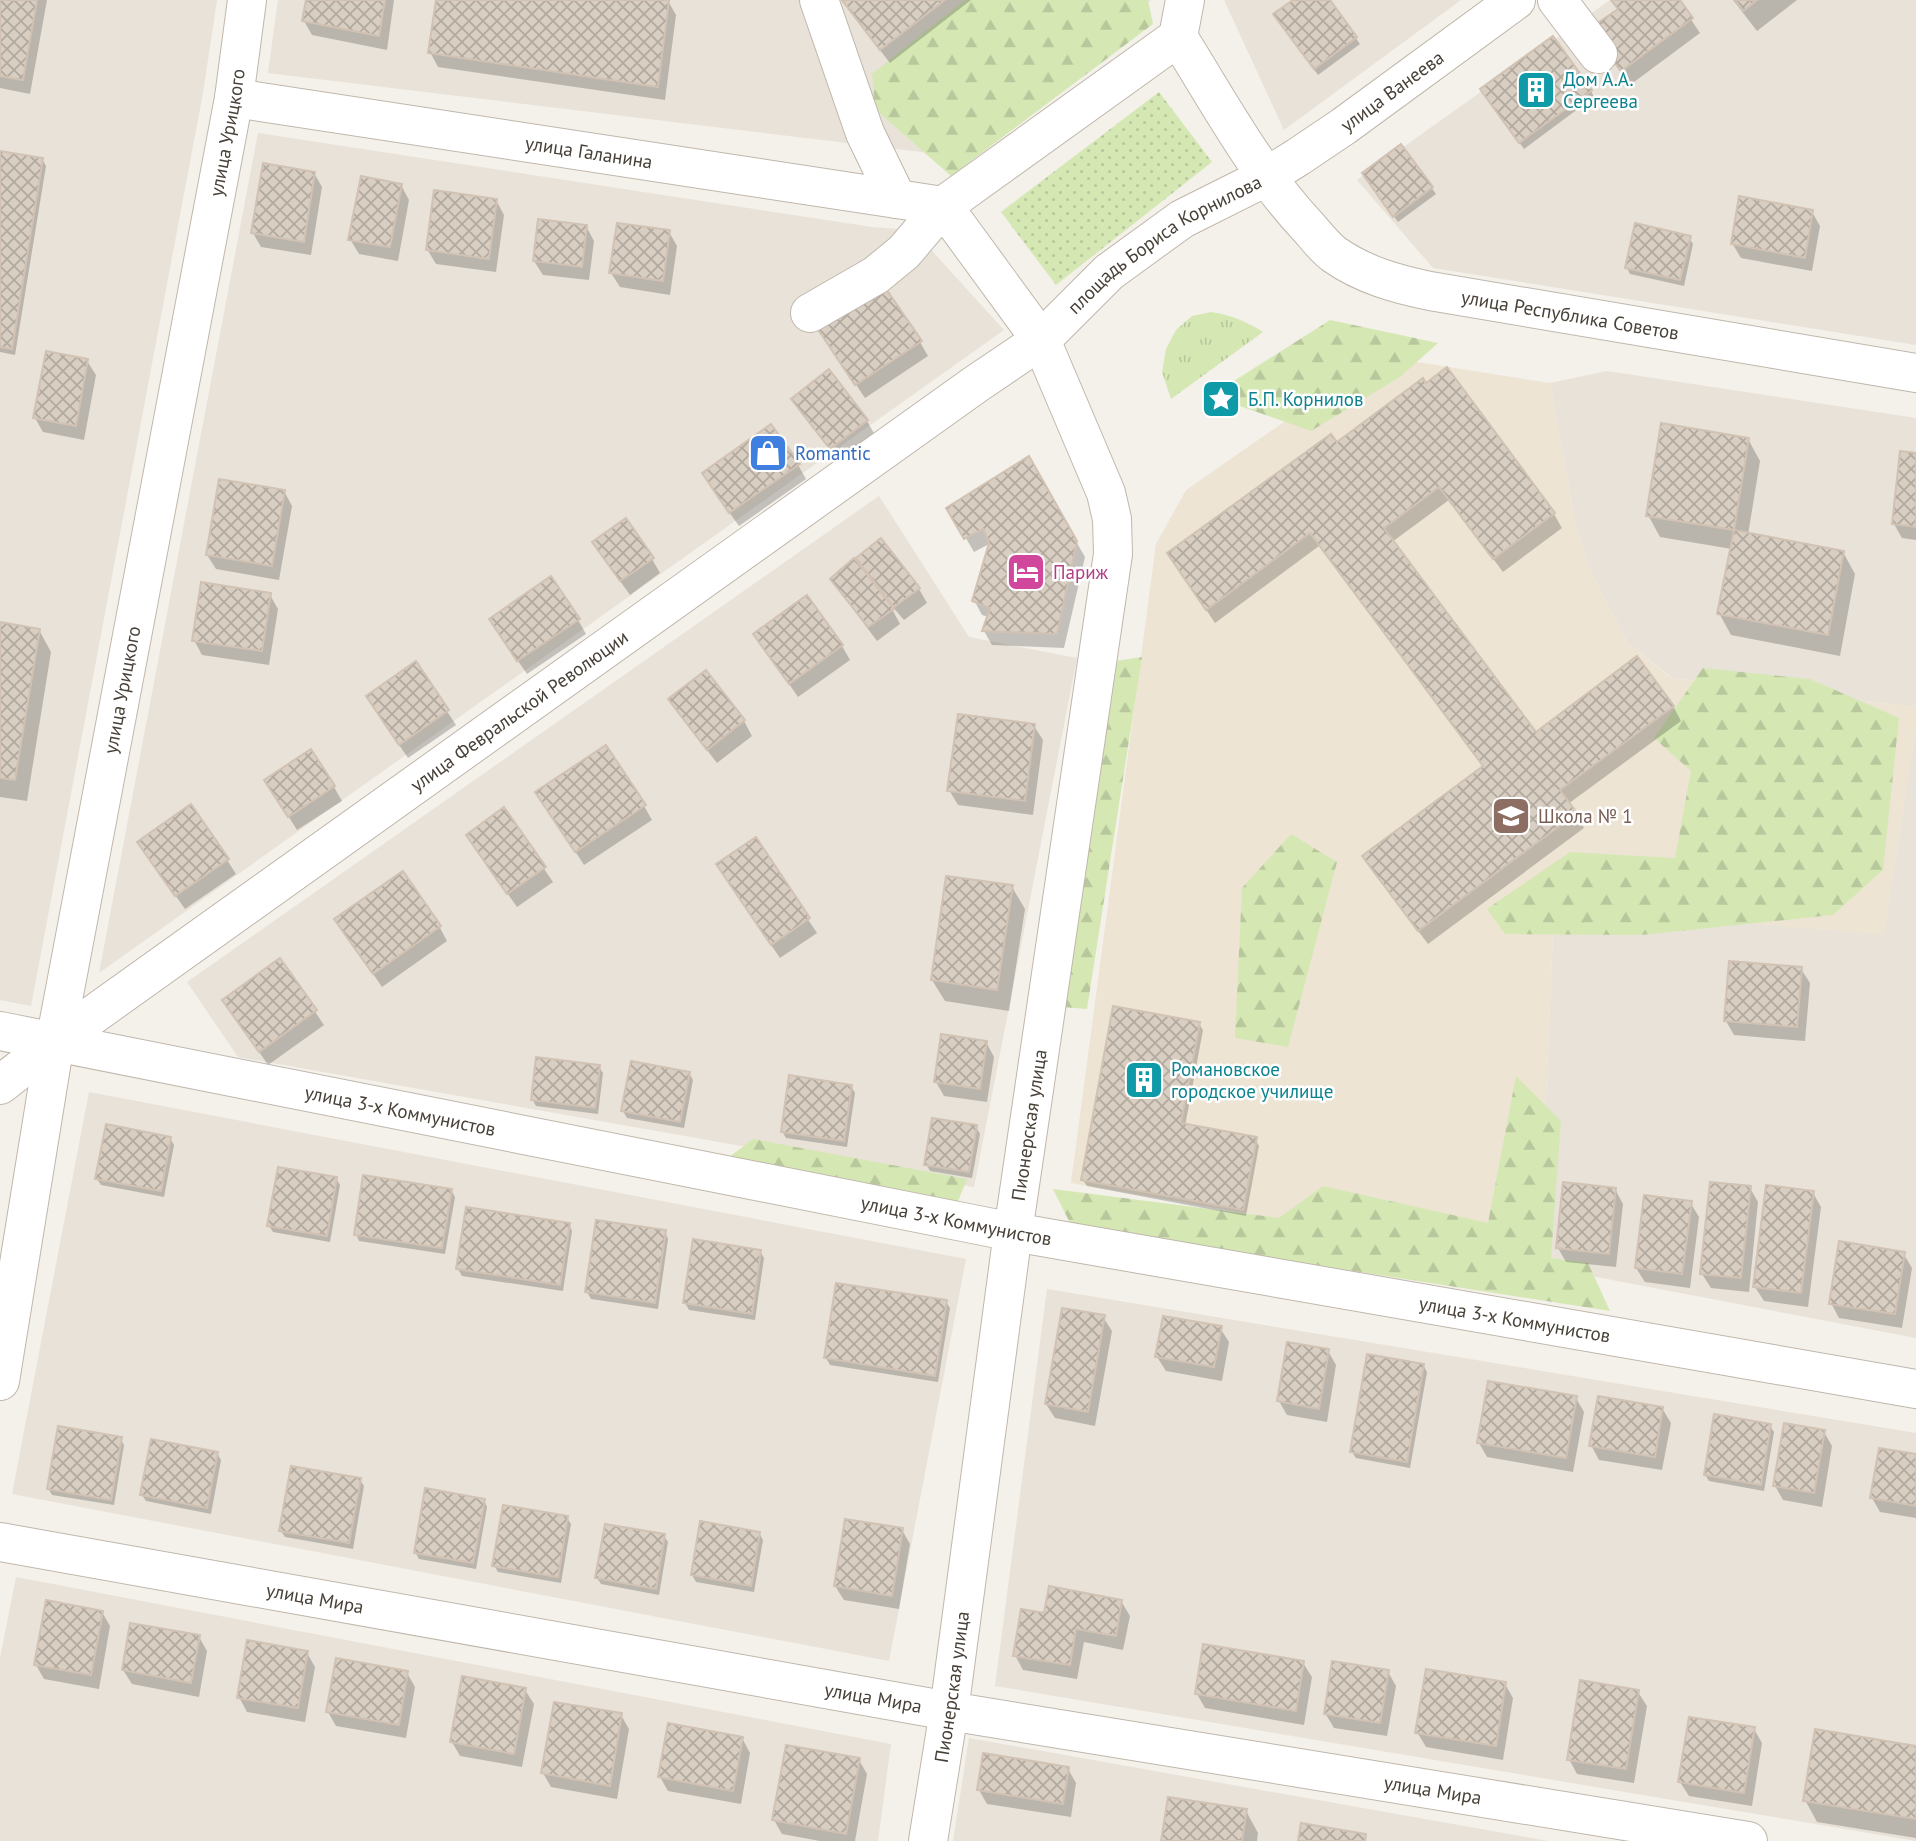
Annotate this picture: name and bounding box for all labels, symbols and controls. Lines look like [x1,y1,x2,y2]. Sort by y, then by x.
street label: улица Ванеева [1335,45,1448,137]
street label: улица Урицкого [204,67,250,198]
place label: Дом А.А. Сергеева [1563,67,1638,113]
building icon: Дом А.А. Сергеева [1515,69,1557,111]
street label: улица Галанина [524,131,654,174]
street label: площадь Бориса Корнилова [1062,169,1265,319]
street label: улица Республика Советов [1459,284,1681,345]
place icon: Б.П. Корнилов [1200,378,1242,420]
place label: Б.П. Корнилов [1248,387,1363,411]
shop icon: Romantic [747,432,789,474]
place label: Romantic [795,441,871,465]
hotel icon: Париж [1005,551,1047,593]
place label: Париж [1053,560,1109,584]
street label: улица Урицкого [98,624,146,756]
street label: улица Февральской Революции [405,625,633,796]
school or university icon: Школа № 1 [1490,795,1532,837]
place label: Школа № 1 [1538,804,1633,828]
street label: Пионерская улица [1006,1048,1052,1202]
place label: Романовское городское училище [1171,1057,1333,1103]
building icon: Романовское городское училище [1123,1059,1165,1101]
street label: улица 3-х Коммунистов [303,1080,498,1141]
street label: улица 3-х Коммунистов [859,1190,1054,1251]
street label: улица 3-х Коммунистов [1417,1291,1612,1348]
street label: улица Мира [264,1578,366,1619]
street label: Пионерская улица [929,1610,974,1764]
street label: улица Мира [823,1677,924,1718]
street label: улица Мира [1382,1770,1483,1809]

